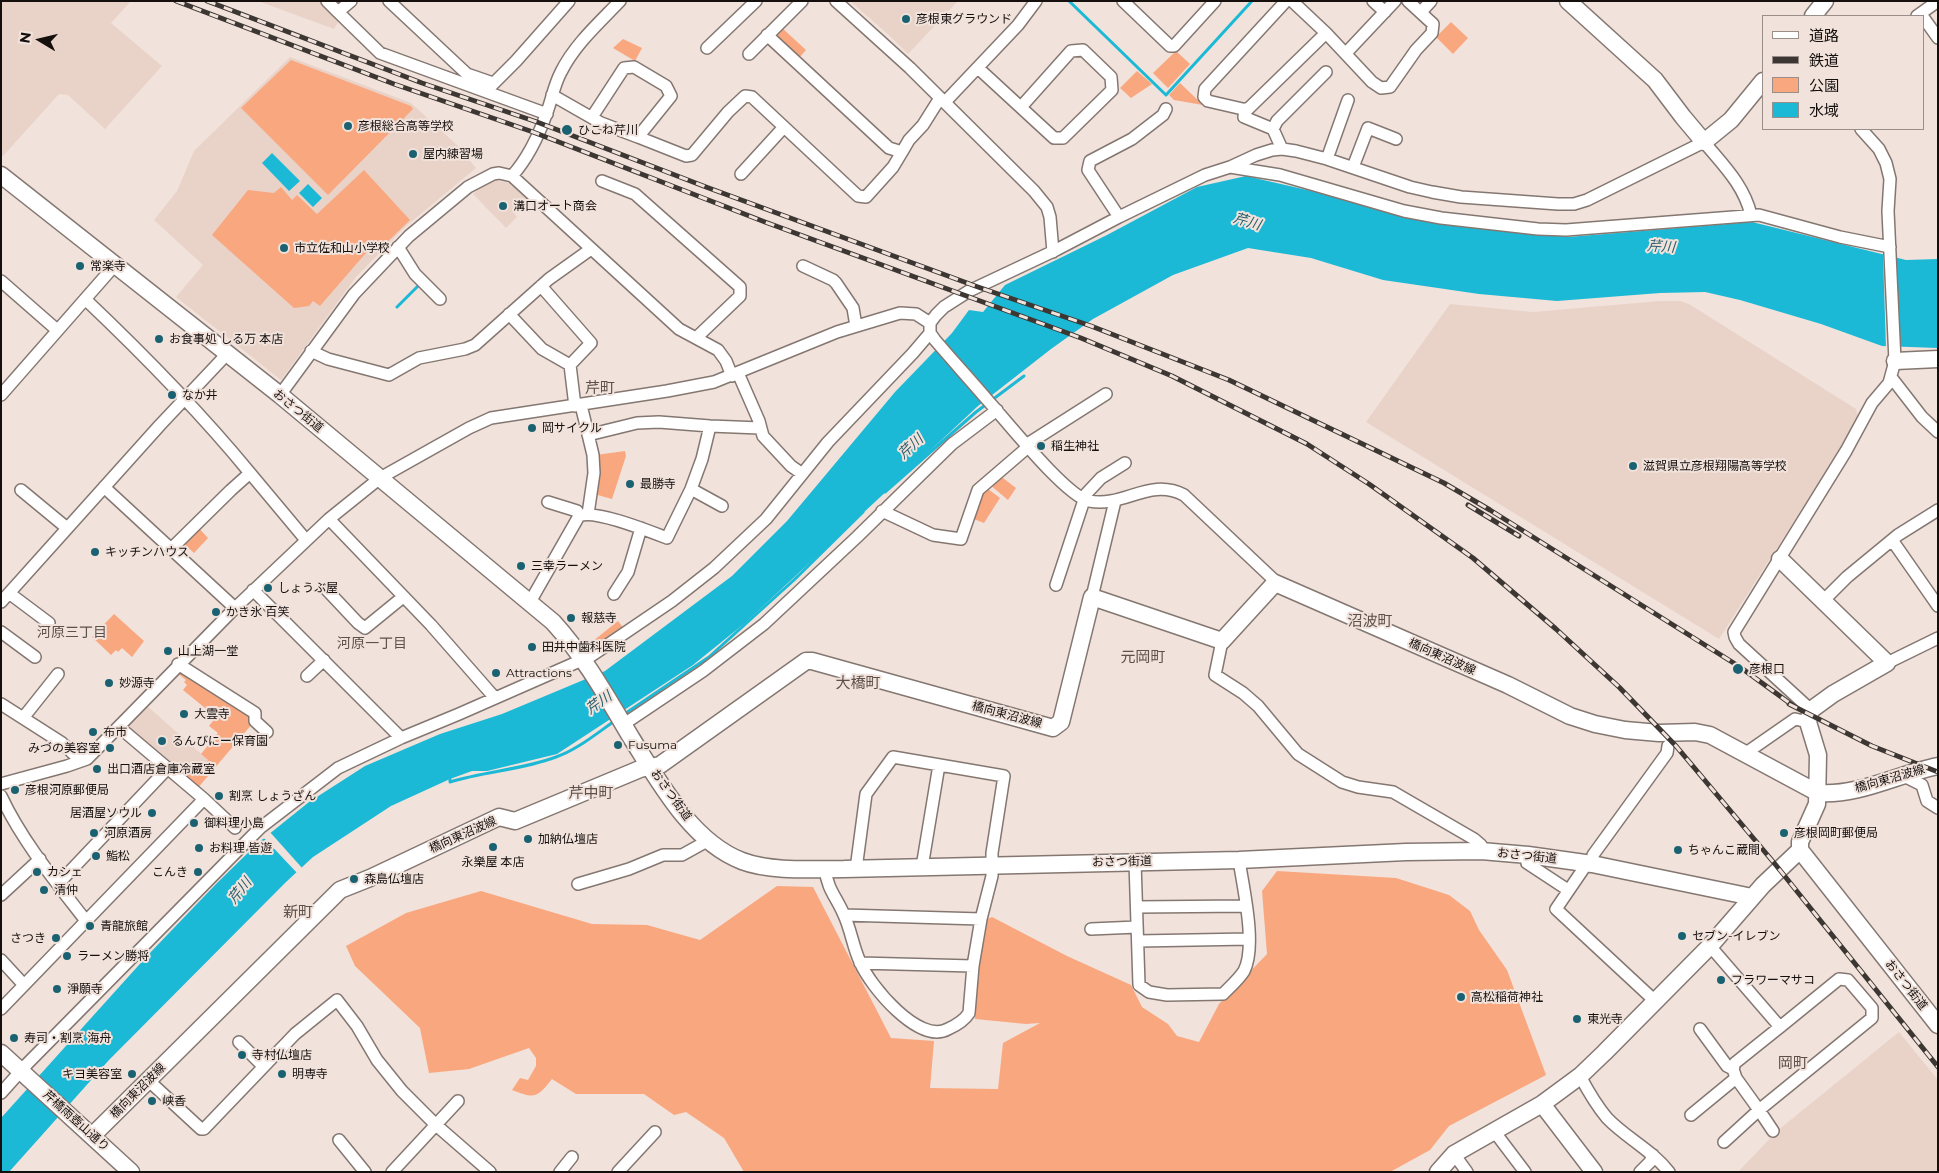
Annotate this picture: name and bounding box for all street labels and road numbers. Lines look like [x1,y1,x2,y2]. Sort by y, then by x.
street label: おさつ街道 [270,387,326,435]
street label: 橋向東沼波線 [1406,636,1478,678]
street label: 橋向東沼波線 [970,699,1044,731]
street label: 橋向東沼波線 [1853,762,1927,796]
street label: おさつ街道 [648,766,694,824]
street label: 橋向東沼波線 [427,814,499,856]
street label: おさつ街道 [1496,846,1558,866]
street label: おさつ街道 [1092,854,1152,870]
street label: おさつ街道 [1882,957,1930,1013]
street label: 橋向東沼波線 [107,1060,169,1122]
street label: 芹橋雨壺山通り [40,1088,112,1154]

